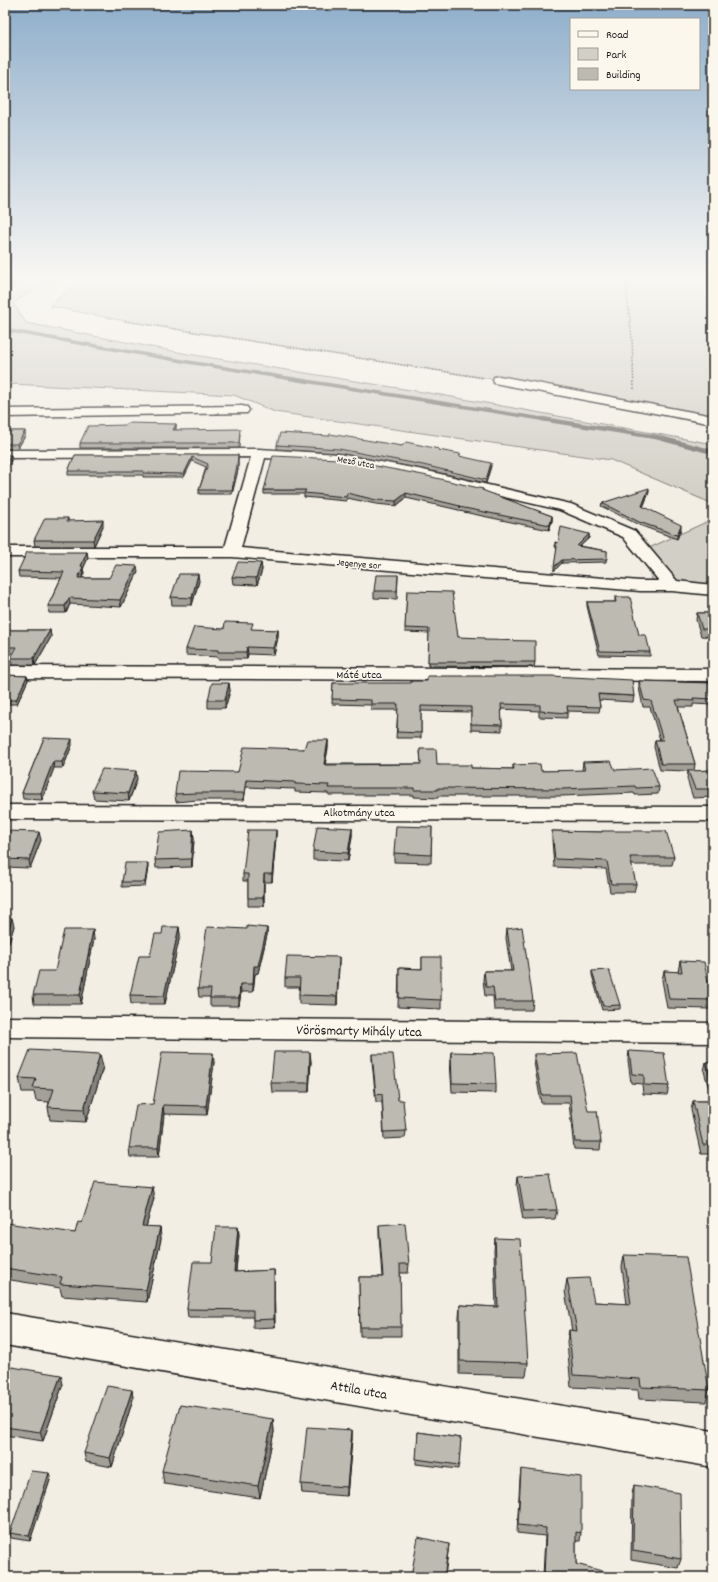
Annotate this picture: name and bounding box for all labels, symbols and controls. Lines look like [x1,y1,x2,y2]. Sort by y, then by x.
legend [570,18,700,90]
text: Road [606,27,628,44]
text: Park [606,47,627,64]
text: Building [606,67,641,84]
street label: Mező utca [336,453,376,473]
street label: Jegenye sor [336,556,382,574]
street label: Máté utca [336,667,382,684]
street label: Alkotmány utca [323,805,395,822]
street label: Vörösmarty Mihály utca [296,1021,422,1043]
street label: Attila utca [329,1376,389,1406]

